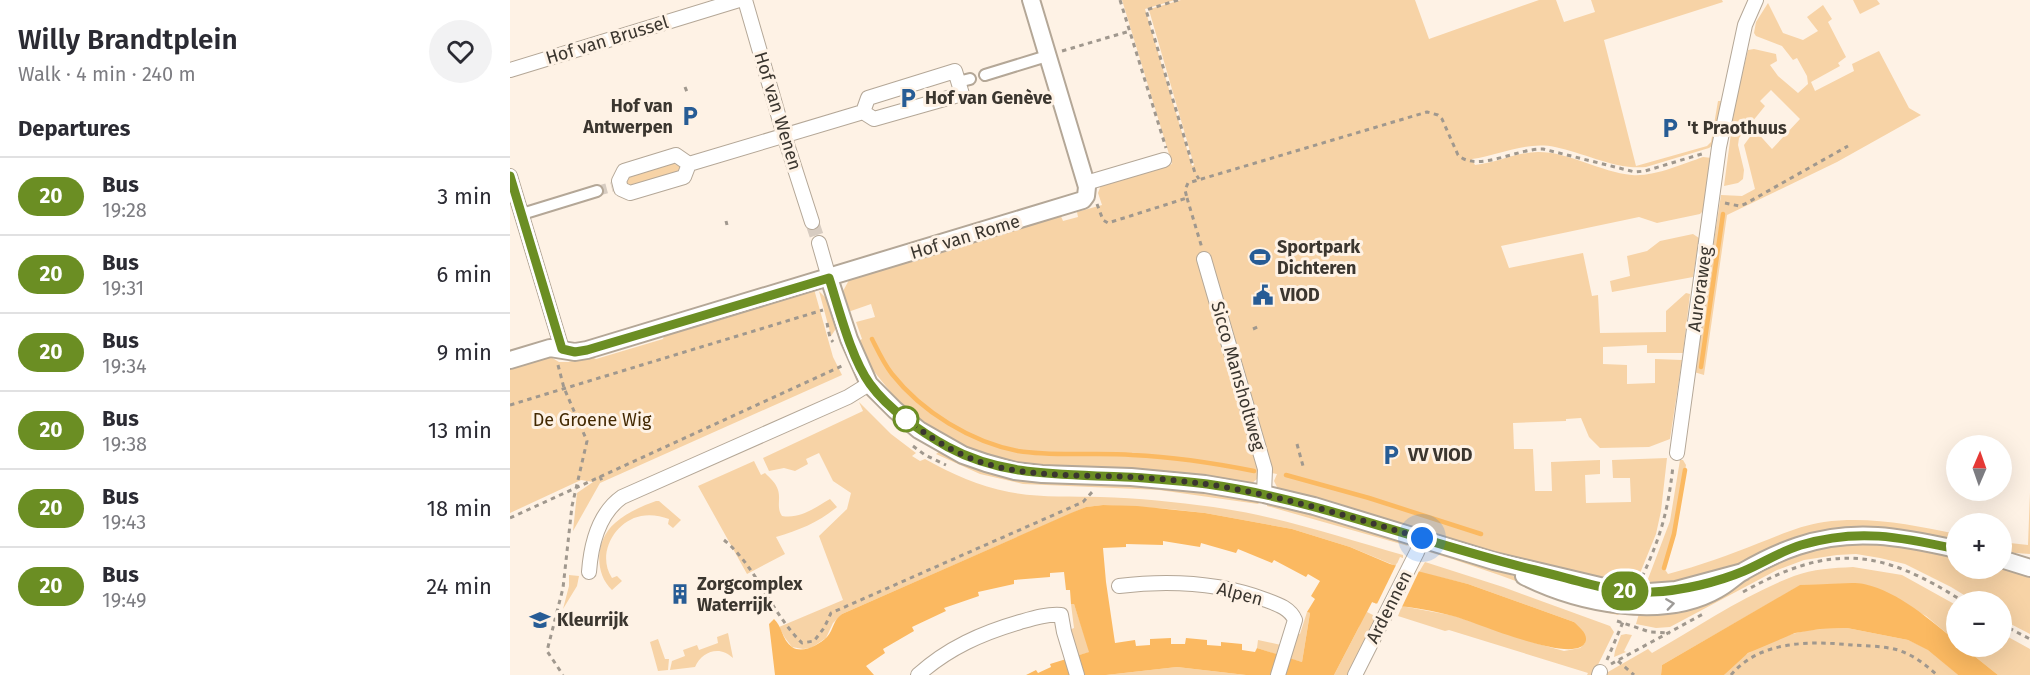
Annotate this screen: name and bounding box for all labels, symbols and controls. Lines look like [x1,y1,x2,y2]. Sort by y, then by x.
street label: Hof van Brussel [543,11,671,69]
button: heart [429,20,492,83]
text: Willy Brandtplein [18,23,238,56]
street label: Hof van Wenen [750,49,806,173]
text: Walk · 4 min · 240 m [18,62,196,86]
parking icon: Hof van Genève [896,86,920,110]
place label: Hof van Genève [925,87,1052,109]
place label: Hof van Antwerpen [582,95,673,138]
parking icon: Hof van Antwerpen [678,104,702,128]
text: Departures [18,115,130,142]
parking icon: 't Praothuus [1658,116,1682,140]
place label: 't Praothuus [1687,117,1787,139]
text: Bus [102,171,139,198]
text: 20 [39,183,63,209]
text: 3 min [437,183,492,210]
text: 19:28 [102,198,147,222]
street label: Hof van Rome [907,210,1023,264]
place label: Sportpark Dichteren [1277,236,1361,279]
street label: Auroraweg [1683,244,1717,333]
sports icon: Sportpark Dichteren [1248,245,1272,269]
text: Bus [102,249,139,276]
text: 20 [39,261,63,287]
text: 6 min [436,261,492,288]
text: 19:31 [102,276,144,300]
public building icon: VIOD [1251,283,1275,307]
place label: VIOD [1279,284,1320,306]
street label: Sicco Mansholtweg [1206,299,1270,454]
text: Bus [102,327,139,354]
text: 20 [39,339,63,365]
text: 9 min [437,339,492,366]
text: 19:34 [102,354,147,378]
text: Bus [102,405,139,432]
unlabelled marker [893,406,919,432]
park label: De Groene Wig [533,409,652,431]
text: 20 [39,417,63,443]
text: 13 min [428,417,492,444]
text: 19:38 [102,432,147,456]
north arrow [1946,435,2012,501]
map controls [1946,435,2012,657]
parking icon: VV VIOD [1379,443,1403,467]
place label: VV VIOD [1407,444,1473,466]
text: Bus [102,483,139,510]
text: 20 [39,495,63,521]
text: 18 min [427,495,492,522]
text: 19:43 [102,510,146,534]
button: + [1946,513,2012,579]
your location [1407,523,1437,553]
text: Bus [102,561,139,588]
street label: Ardennen [1361,567,1417,647]
line badge: 20 [1598,572,1652,610]
text: 20 [39,573,63,599]
text: 24 min [426,573,492,600]
place label: Zorgcomplex Waterrijk [697,573,803,616]
street label: Alpen [1215,577,1265,611]
text: 20 [1613,578,1637,604]
building icon: Zorgcomplex Waterrijk [668,582,692,606]
text: 19:49 [102,588,147,612]
button: − [1946,591,2012,657]
one-way arrow [1666,599,1675,611]
school or university icon: Kleurrijk [528,608,552,632]
place label: Kleurrijk [557,609,629,631]

